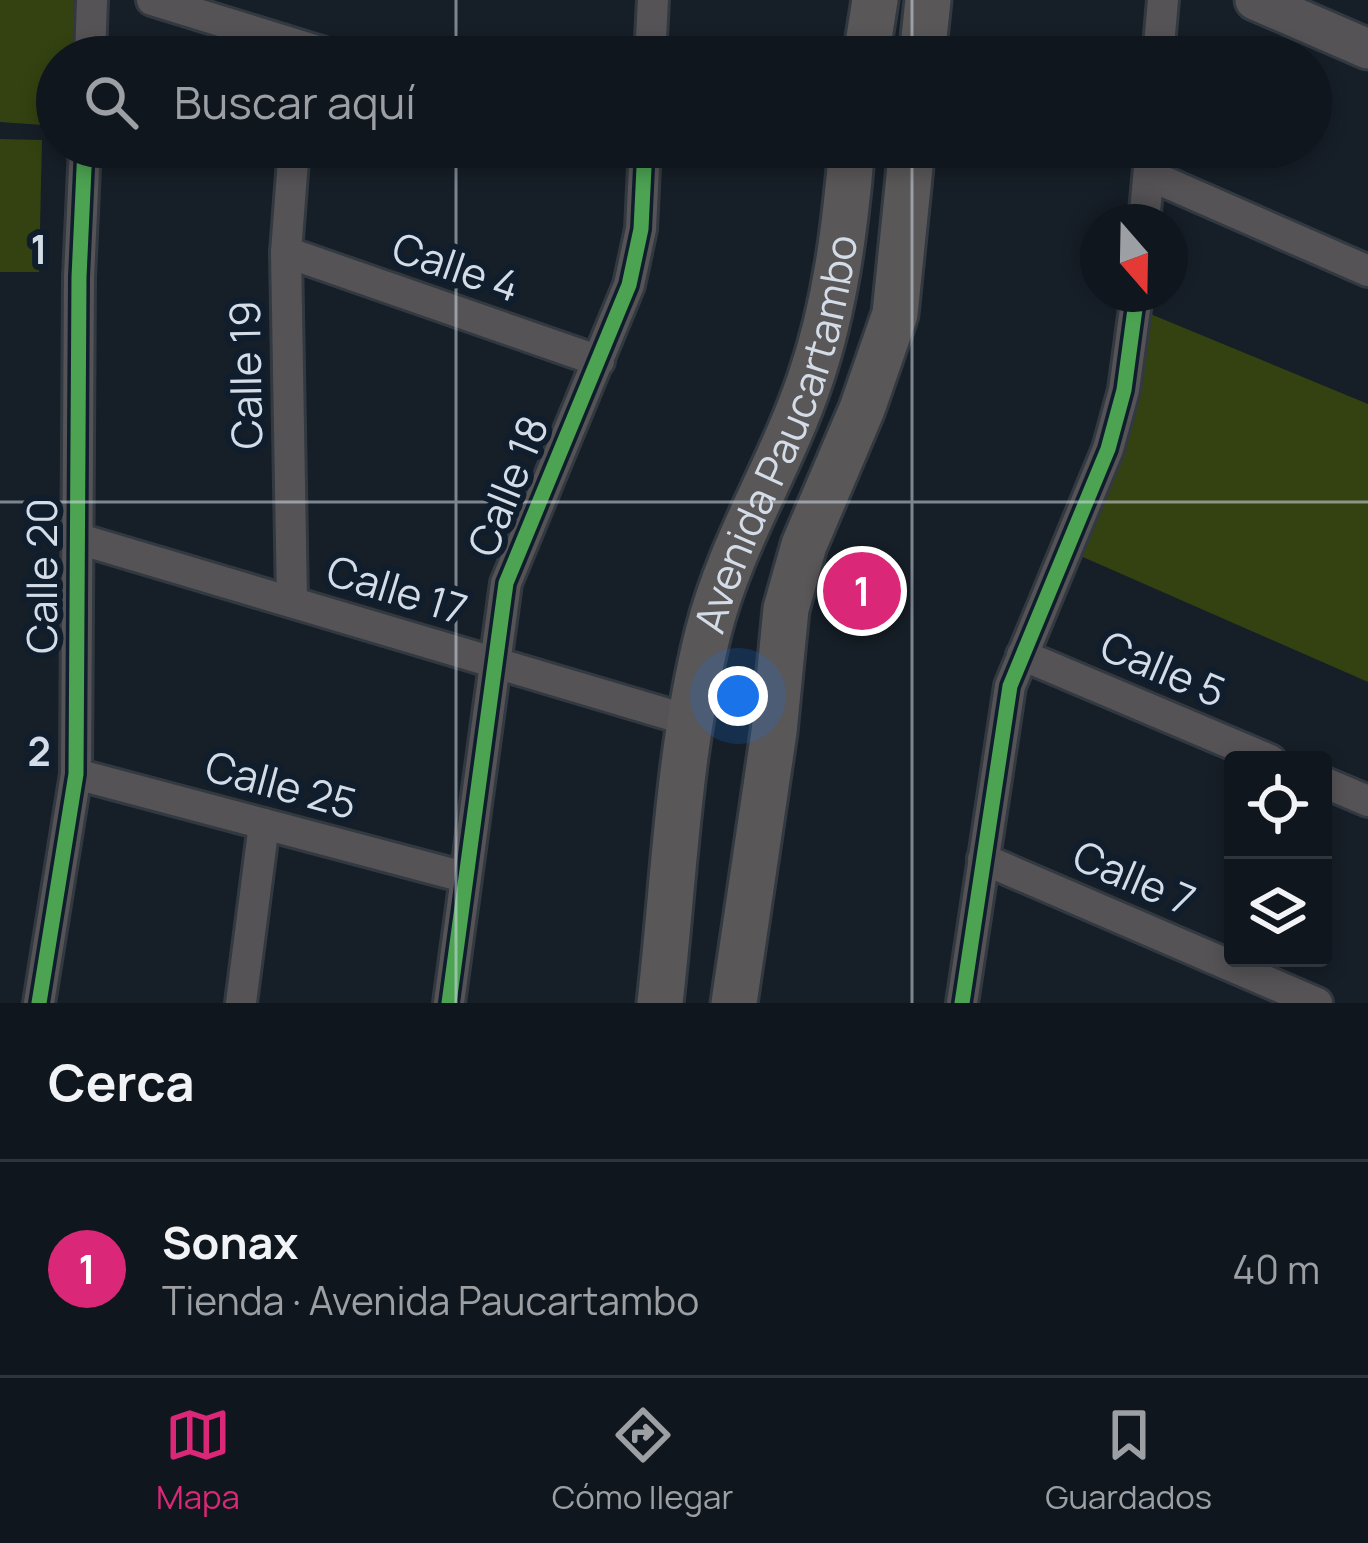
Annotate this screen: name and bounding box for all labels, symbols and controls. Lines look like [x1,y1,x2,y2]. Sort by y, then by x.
search box [36,36,1332,168]
icon: search [78,69,144,135]
text: Buscar aquí [174,71,416,133]
north arrow [1080,204,1188,312]
street label: Calle 4 [385,217,528,315]
text: 1 [30,222,48,276]
street label: Avenida Paucartambo [679,231,870,639]
street label: Calle 19 [215,300,275,450]
street label: Calle 18 [453,407,561,565]
street label: Calle 20 [12,498,70,654]
street label: Calle 17 [320,540,474,638]
pin: 1 [823,546,901,636]
street label: Calle 5 [1092,616,1235,720]
your location [708,666,768,726]
text: 2 [27,724,51,778]
street label: Calle 25 [199,736,363,832]
map controls [1224,751,1332,967]
button: locate [1224,751,1332,859]
street label: Calle 7 [1065,826,1204,929]
button: layers [1224,859,1332,967]
text: Cerca [48,1047,195,1116]
text: Sonax [162,1211,298,1273]
text: 1 [78,1242,96,1296]
text: 40 m [1232,1242,1320,1296]
text: Tienda · Avenida Paucartambo [162,1273,699,1327]
tab: Mapa [156,1402,240,1519]
tab: Cómo llegar [552,1402,733,1519]
tab: Guardados [1045,1402,1212,1519]

